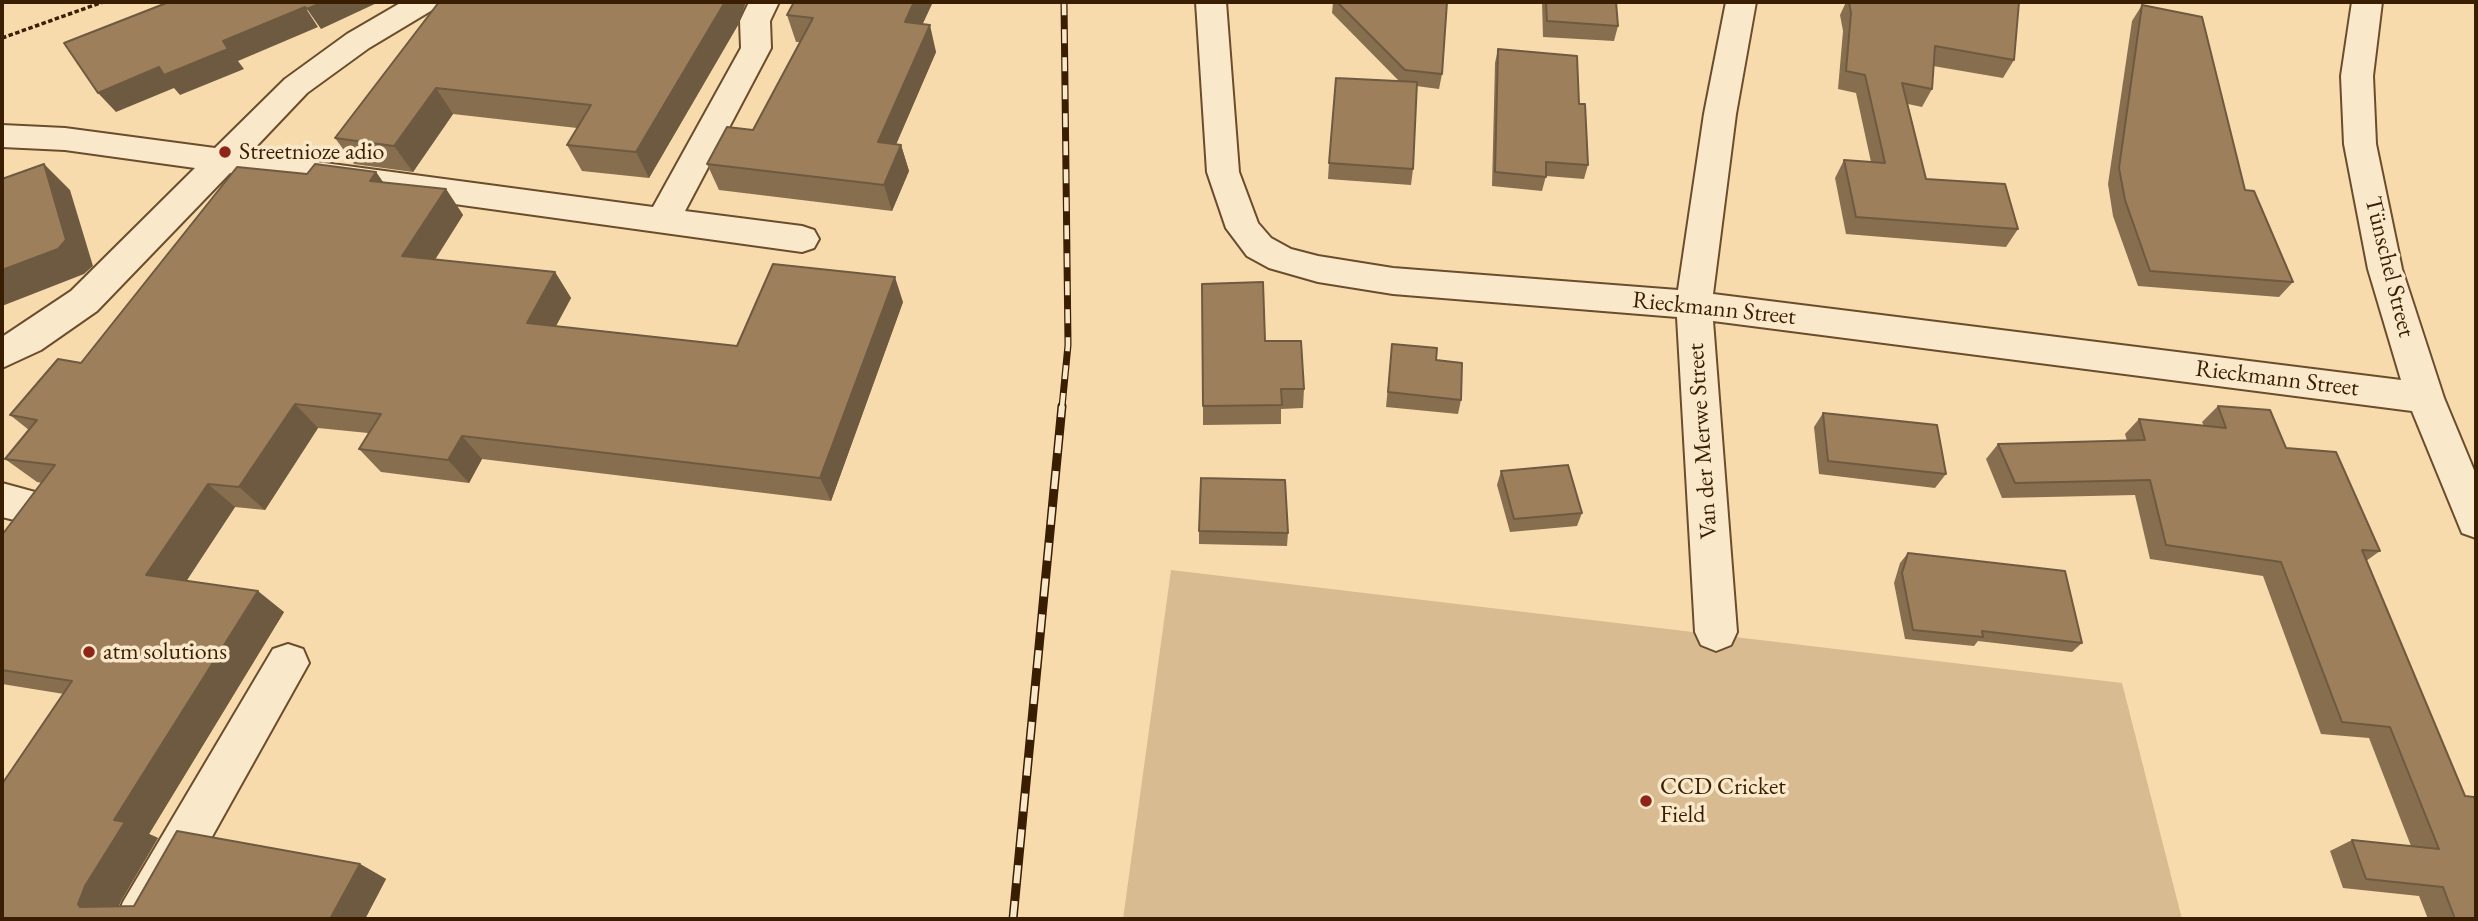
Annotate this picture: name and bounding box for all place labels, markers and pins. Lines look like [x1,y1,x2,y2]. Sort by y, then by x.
place label: Streetnioze adio [239,138,384,166]
marker: Streetnioze adio [217,144,233,160]
place label: atm solutions [103,638,227,666]
marker: atm solutions [81,644,97,660]
place label: CCD Cricket Field [1660,773,1786,829]
marker: CCD Cricket Field [1638,793,1654,809]

